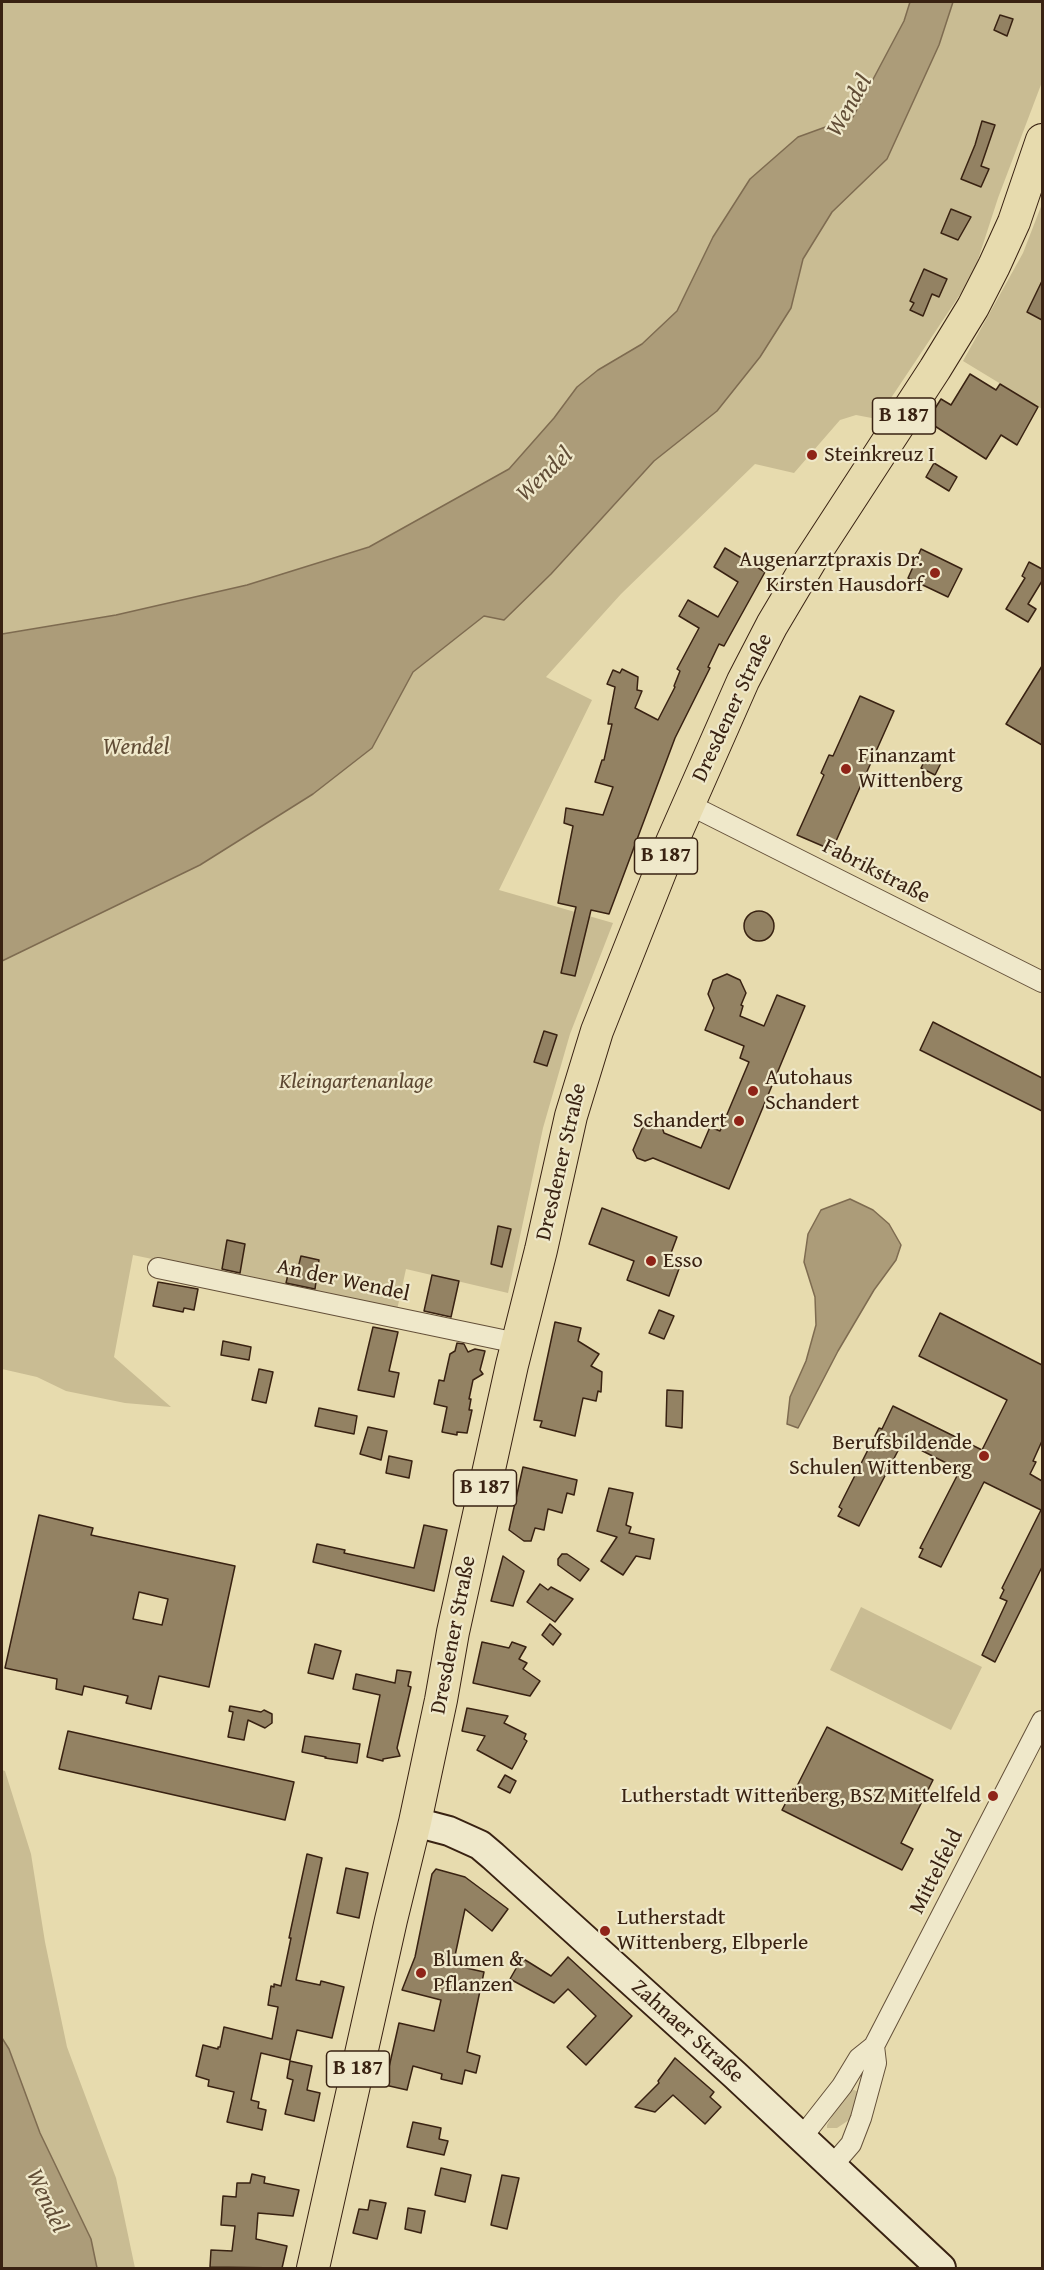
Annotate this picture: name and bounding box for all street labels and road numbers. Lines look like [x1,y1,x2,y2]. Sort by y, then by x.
road number: B 187 [872,398,936,434]
street label: Dresdener Straße [687,630,779,786]
street label: Fabrikstraße [818,834,934,910]
road number: B 187 [634,838,698,874]
street label: Dresdener Straße [531,1081,593,1243]
street label: An der Wendel [274,1254,412,1308]
road number: B 187 [454,1470,516,1506]
street label: Dresdener Straße [426,1554,482,1716]
street label: Mittelfeld [904,1825,970,1919]
street label: Zahnaer Straße [625,1975,749,2089]
road number: B 187 [326,2051,389,2087]

